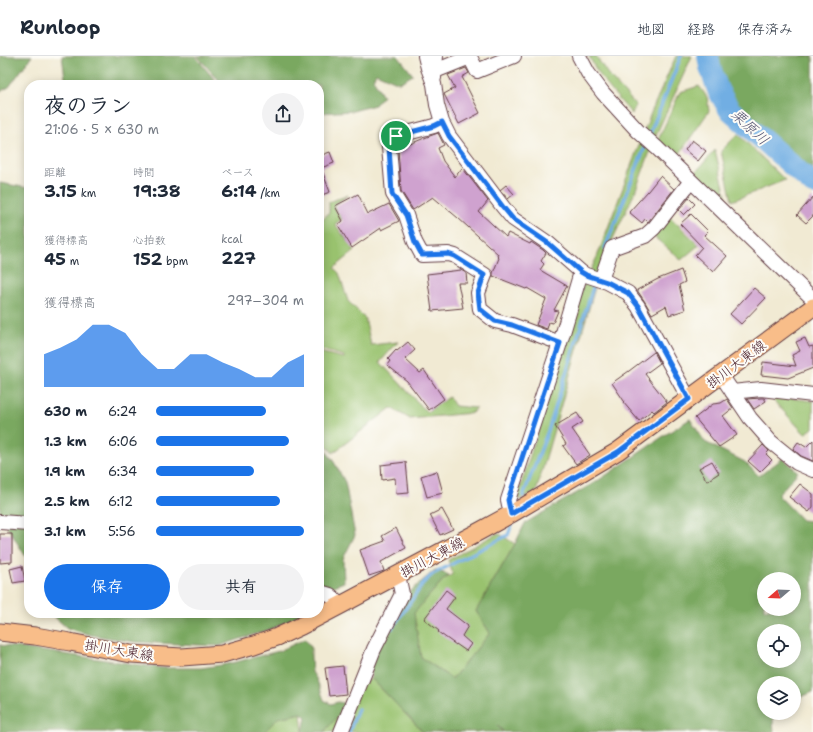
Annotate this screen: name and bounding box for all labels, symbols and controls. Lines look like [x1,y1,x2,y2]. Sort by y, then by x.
text: Runloop [20,15,100,40]
text: 地図 [637,20,665,38]
text: 経路 [687,20,715,38]
text: 保存済み [737,20,793,38]
text: 夜のラン [44,91,132,120]
button: share [262,93,304,135]
water label: 栗原川 [727,104,773,150]
pin [379,119,413,153]
text: 21:06 · 5 × 630 m [44,121,159,138]
icon: arrive [385,125,407,147]
text: 距離 [44,165,66,180]
text: 時間 [133,165,155,180]
text: ペース [221,165,254,180]
text: 3.15 [44,180,77,202]
text: 19:38 [133,180,181,202]
text: 6:14 [221,180,257,202]
text: km [77,186,96,201]
text: /km [257,186,280,201]
text: kcal [221,232,243,247]
text: 獲得標高 [44,233,88,248]
text: 心拍数 [133,233,166,248]
text: 227 [221,247,256,269]
text: 45 [44,248,66,270]
text: 152 [133,248,162,270]
text: m [66,254,79,269]
text: bpm [162,254,188,269]
text: 297–304 m [227,292,304,309]
text: 獲得標高 [44,294,96,311]
street label: 掛川大東線 [703,336,769,392]
text: 630 m [44,403,87,420]
text: 6:24 [108,403,137,420]
text: 1.3 km [44,433,87,450]
text: 6:06 [108,433,138,450]
text: 1.9 km [44,463,85,480]
text: 6:34 [108,463,137,480]
text: 2.5 km [44,493,90,510]
text: 6:12 [108,493,133,510]
text: 3.1 km [44,523,86,540]
text: 5:56 [108,523,136,540]
street label: 掛川大東線 [397,533,467,581]
button: 保存 [44,564,170,610]
button: 共有 [178,564,304,610]
north arrow [757,572,801,616]
map controls [757,572,801,720]
button: locate [757,624,801,668]
street label: 掛川大東線 [83,636,155,664]
button: layers [757,676,801,720]

